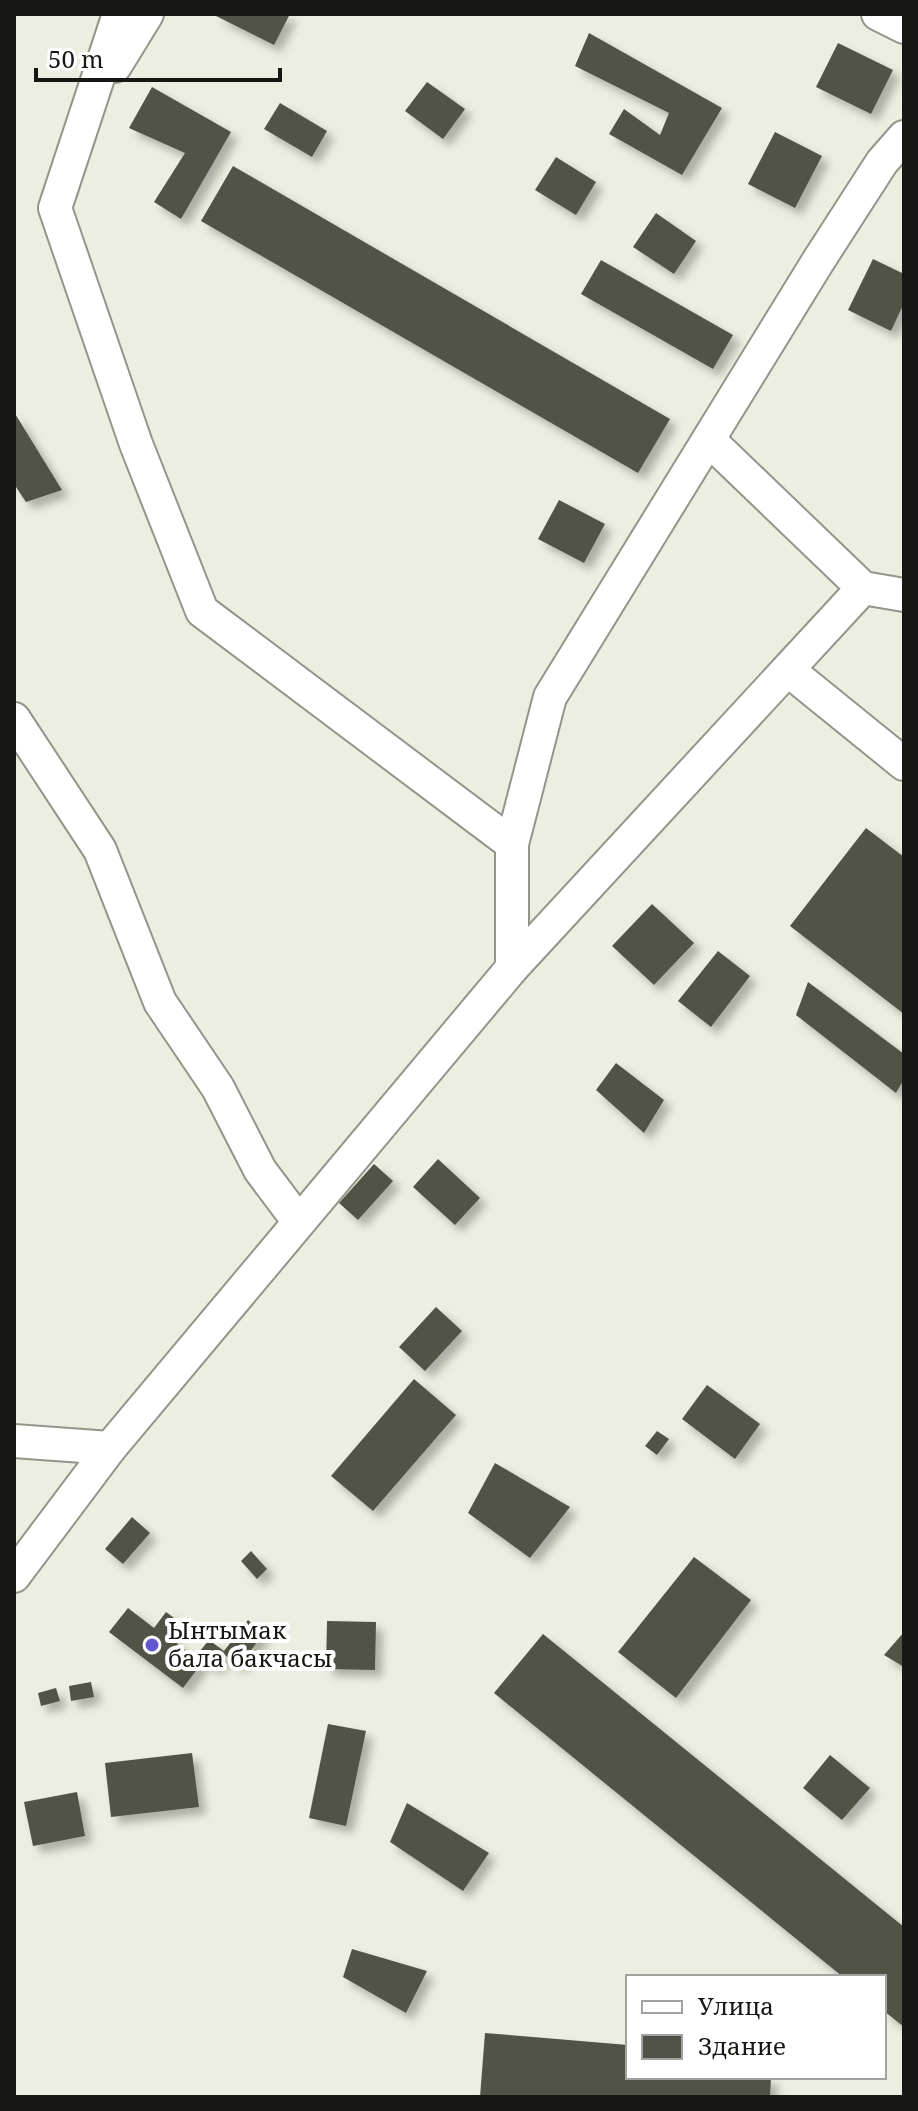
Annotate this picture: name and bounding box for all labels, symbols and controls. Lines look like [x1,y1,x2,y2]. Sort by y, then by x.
scale bar [36,32,280,82]
text: 50 m [48,42,104,75]
place label: Ынтымак бала бакчасы [168,1613,333,1674]
marker: Ынтымак бала бакчасы [143,1636,161,1654]
legend [626,1975,886,2079]
text: Улица [698,1989,774,2022]
text: Здание [698,2029,786,2062]

